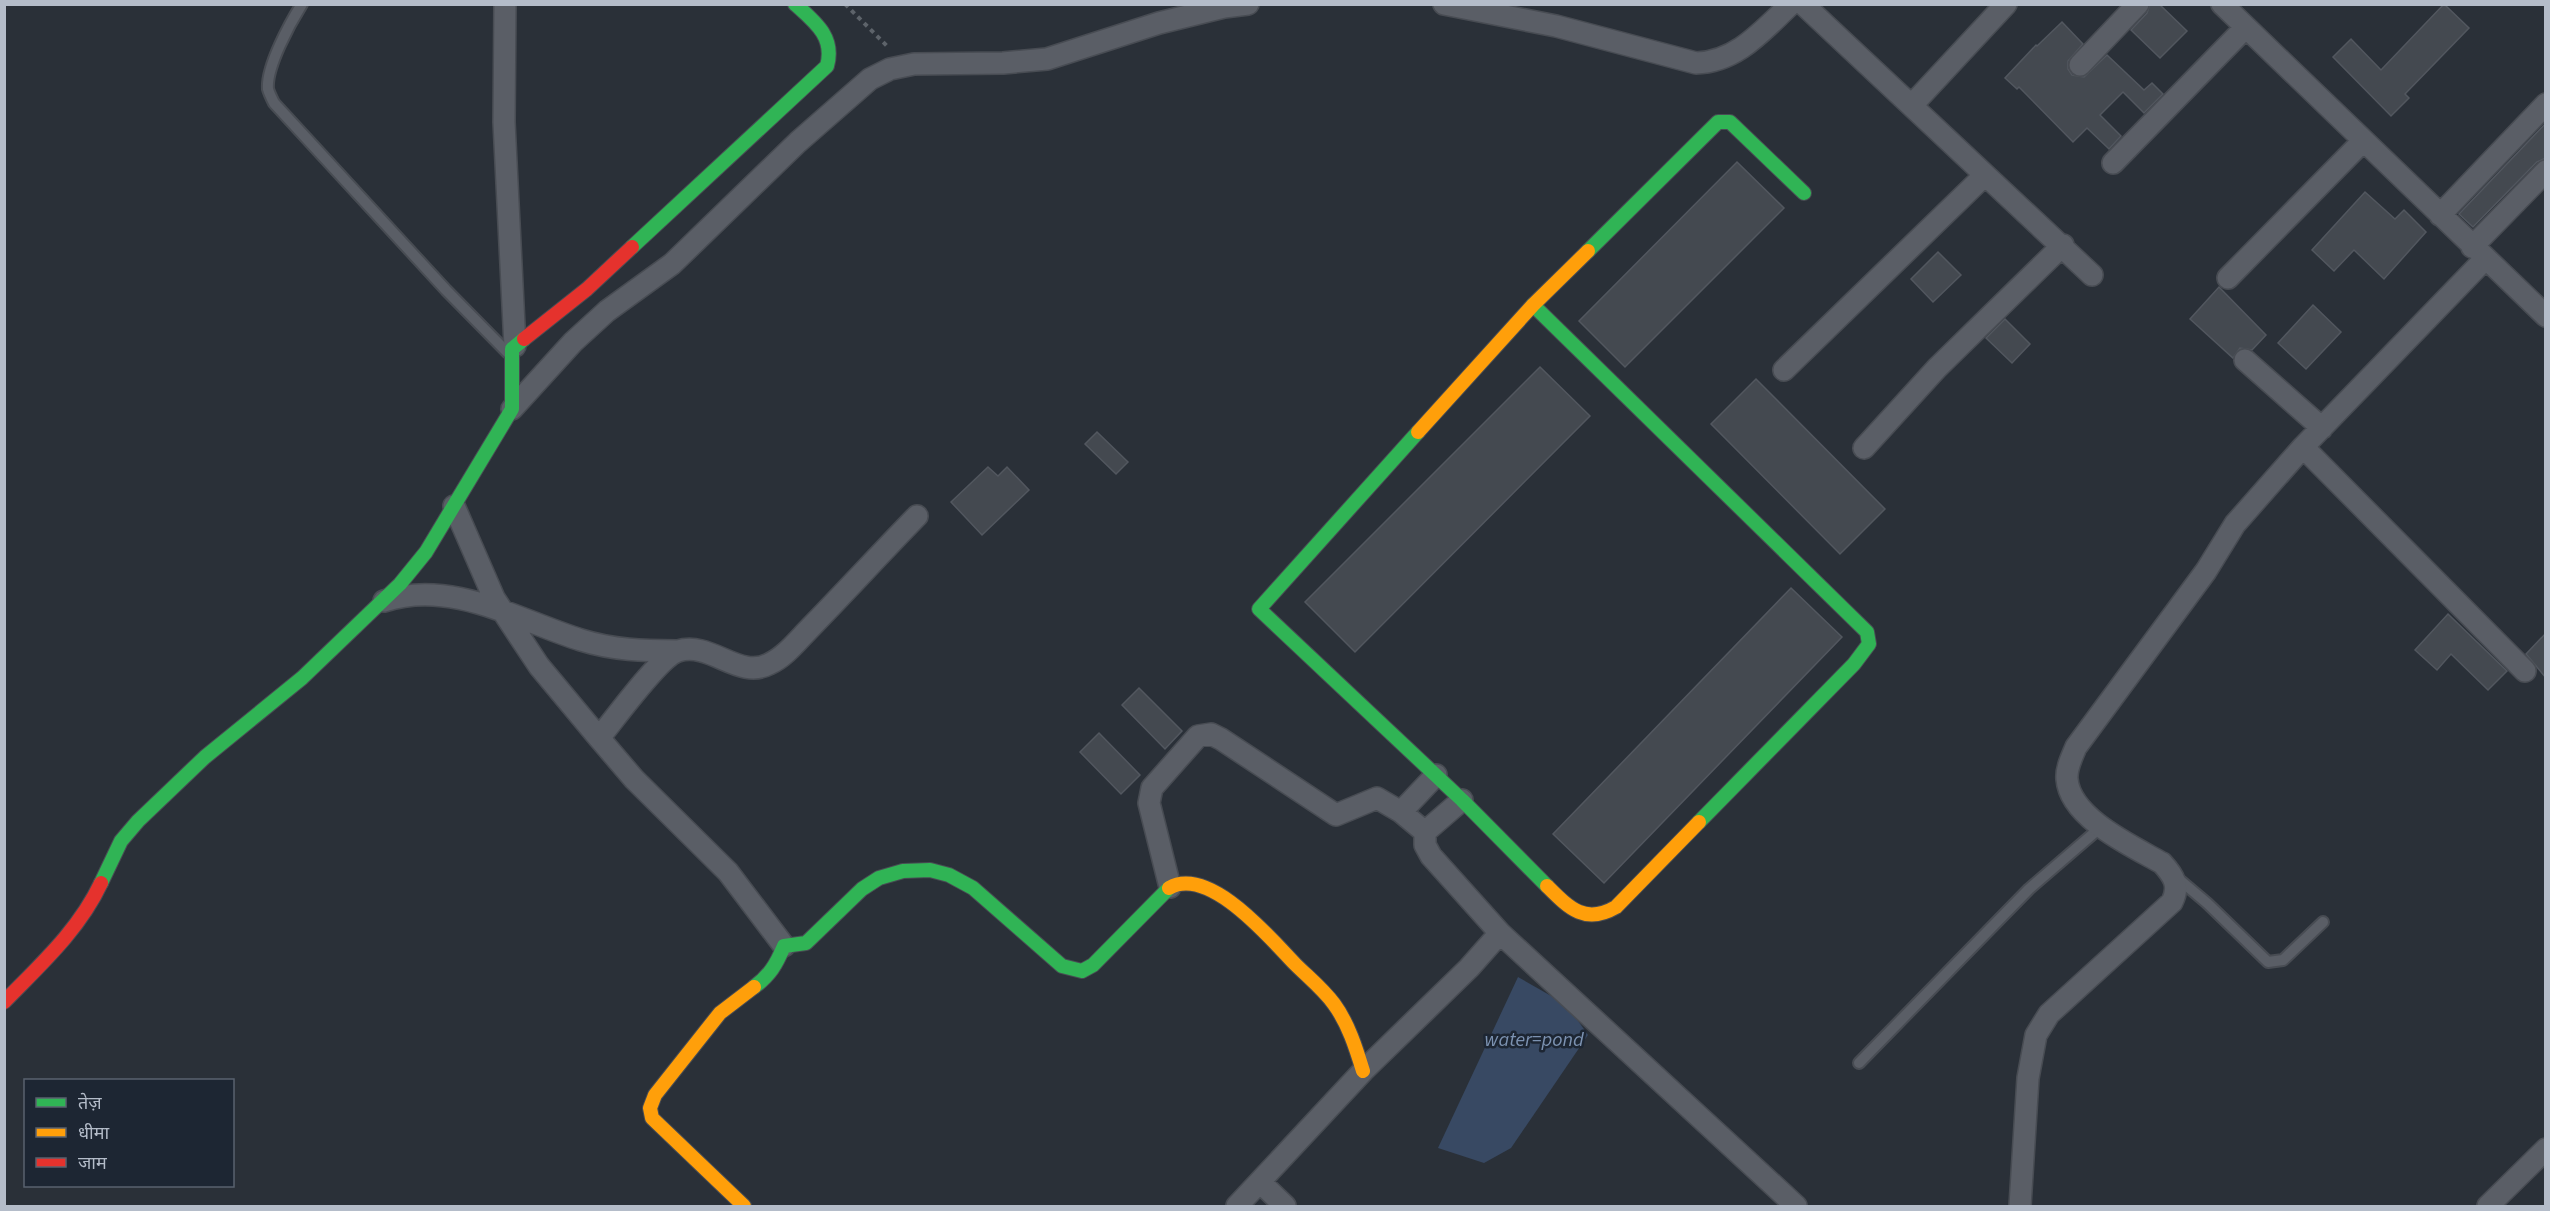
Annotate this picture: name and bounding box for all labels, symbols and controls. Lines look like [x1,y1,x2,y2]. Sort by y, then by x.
water label: water=pond [1484,1026,1585,1054]
legend [24,1079,234,1187]
text: तेज़ [78,1091,102,1116]
text: धीमा [78,1121,109,1146]
text: जाम [78,1151,108,1176]

